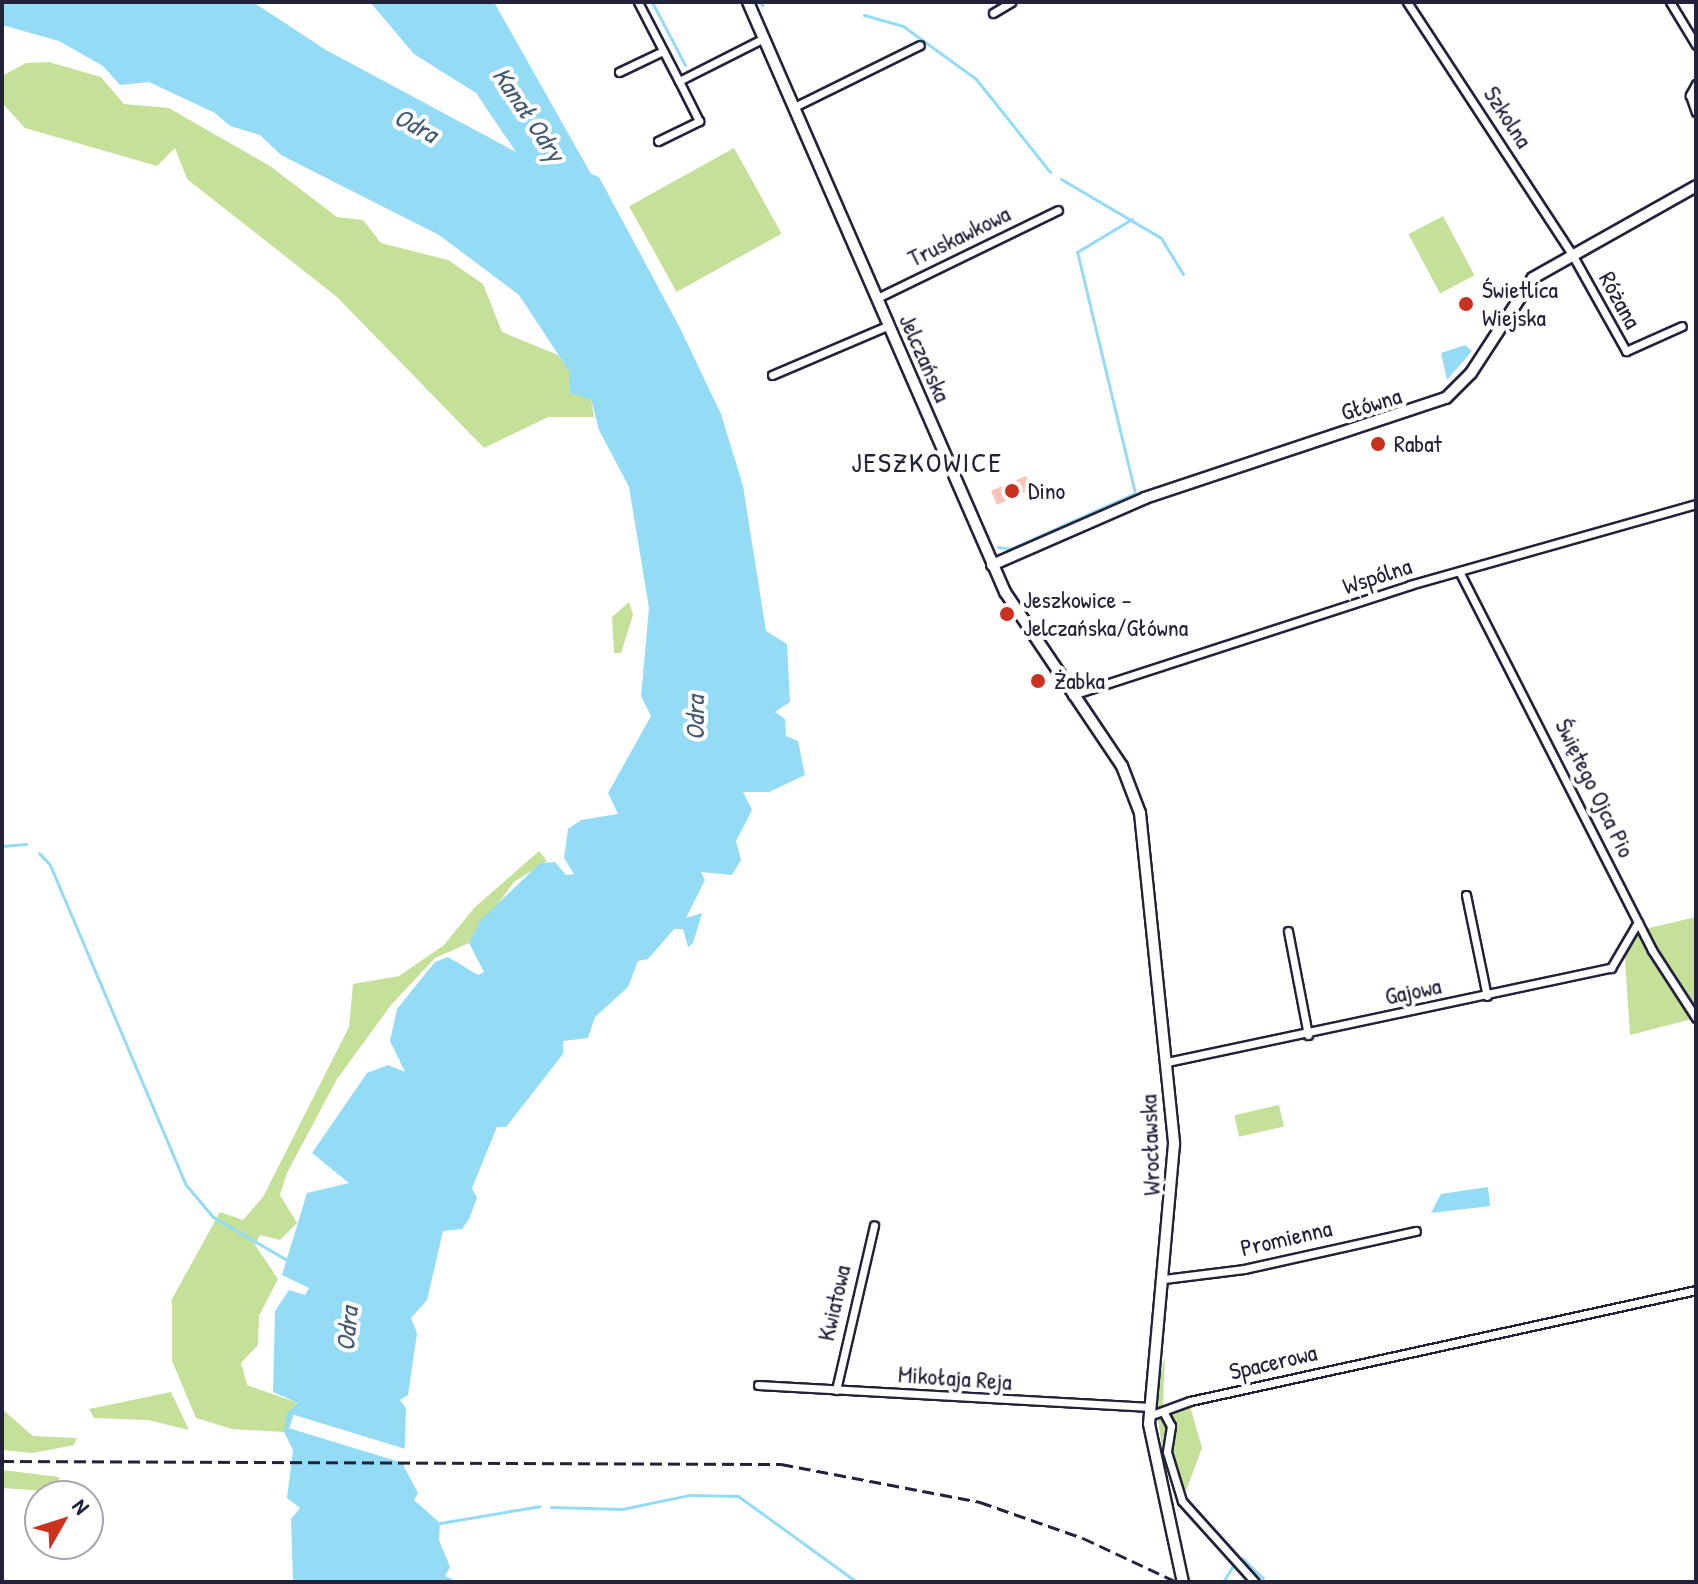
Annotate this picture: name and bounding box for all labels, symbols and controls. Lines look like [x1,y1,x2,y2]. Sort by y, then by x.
water label: Kanał Odry [486,61,572,167]
street label: Szkolna [1478,81,1538,153]
water label: Odra [389,101,443,149]
street label: Truskawkowa [903,199,1015,273]
street label: Różana [1593,267,1647,333]
place label: Świetlica Wiejska [1482,276,1558,332]
marker: Świetlica Wiejska [1457,295,1475,313]
street label: Jelczańska [893,310,957,406]
street label: Główna [1337,381,1405,427]
place label: Rabat [1394,430,1442,458]
marker: Rabat [1369,435,1387,453]
district label: JESZKOWICE [851,445,1003,479]
place label: Dino [1028,477,1065,505]
marker: Dino [1003,482,1021,500]
street label: Wspólna [1339,551,1415,601]
place label: Jeszkowice – Jelczańska/Główna [1023,586,1188,642]
marker: Jeszkowice – Jelczańska/Główna [998,605,1016,623]
place label: Żabka [1054,667,1105,695]
marker: Żabka [1029,672,1047,690]
water label: Odra [679,696,711,740]
street label: Świętego Ojca Pio [1549,714,1641,862]
street label: Gajowa [1382,971,1444,1011]
street label: Wrocławska [1134,1094,1166,1196]
street label: Promienna [1238,1214,1334,1262]
street label: Kwiatowa [811,1262,857,1344]
water label: Odra [330,1305,364,1353]
street label: Spacerowa [1226,1338,1320,1386]
street label: Mikołaja Reja [897,1360,1013,1396]
north arrow [24,1480,104,1560]
text: N [66,1492,96,1520]

